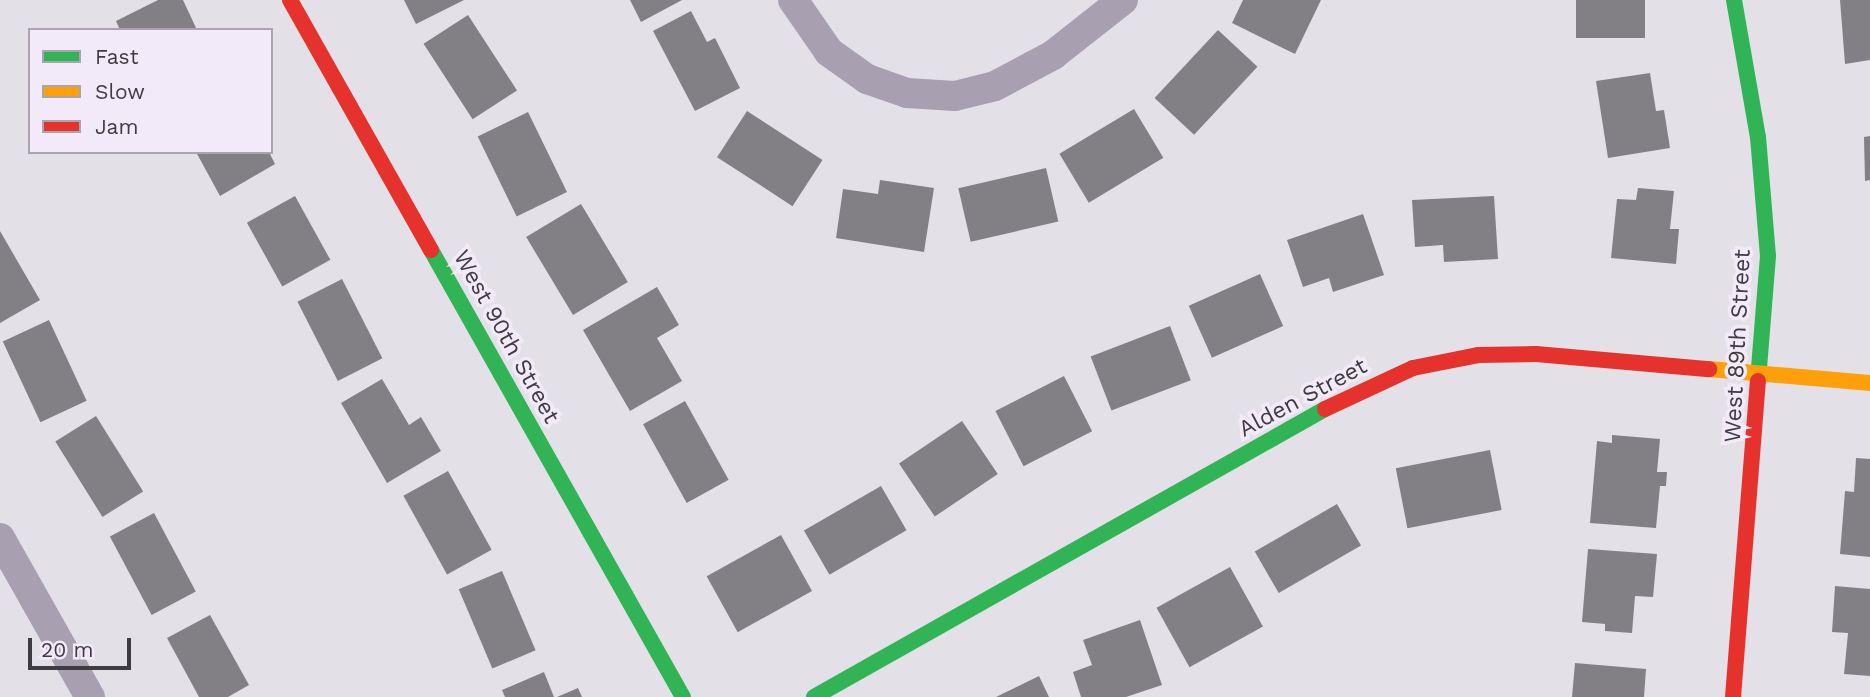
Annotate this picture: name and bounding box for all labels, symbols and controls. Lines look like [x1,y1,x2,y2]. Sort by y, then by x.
legend [28,28,273,154]
text: Fast [95,44,139,69]
text: Slow [95,79,145,104]
text: Jam [95,114,138,139]
street label: West 90th Street [447,246,565,428]
street label: West 89th Street [1719,249,1757,443]
street label: Alden Street [1234,353,1372,443]
scale bar [32,624,135,668]
text: 20 m [41,637,93,662]

